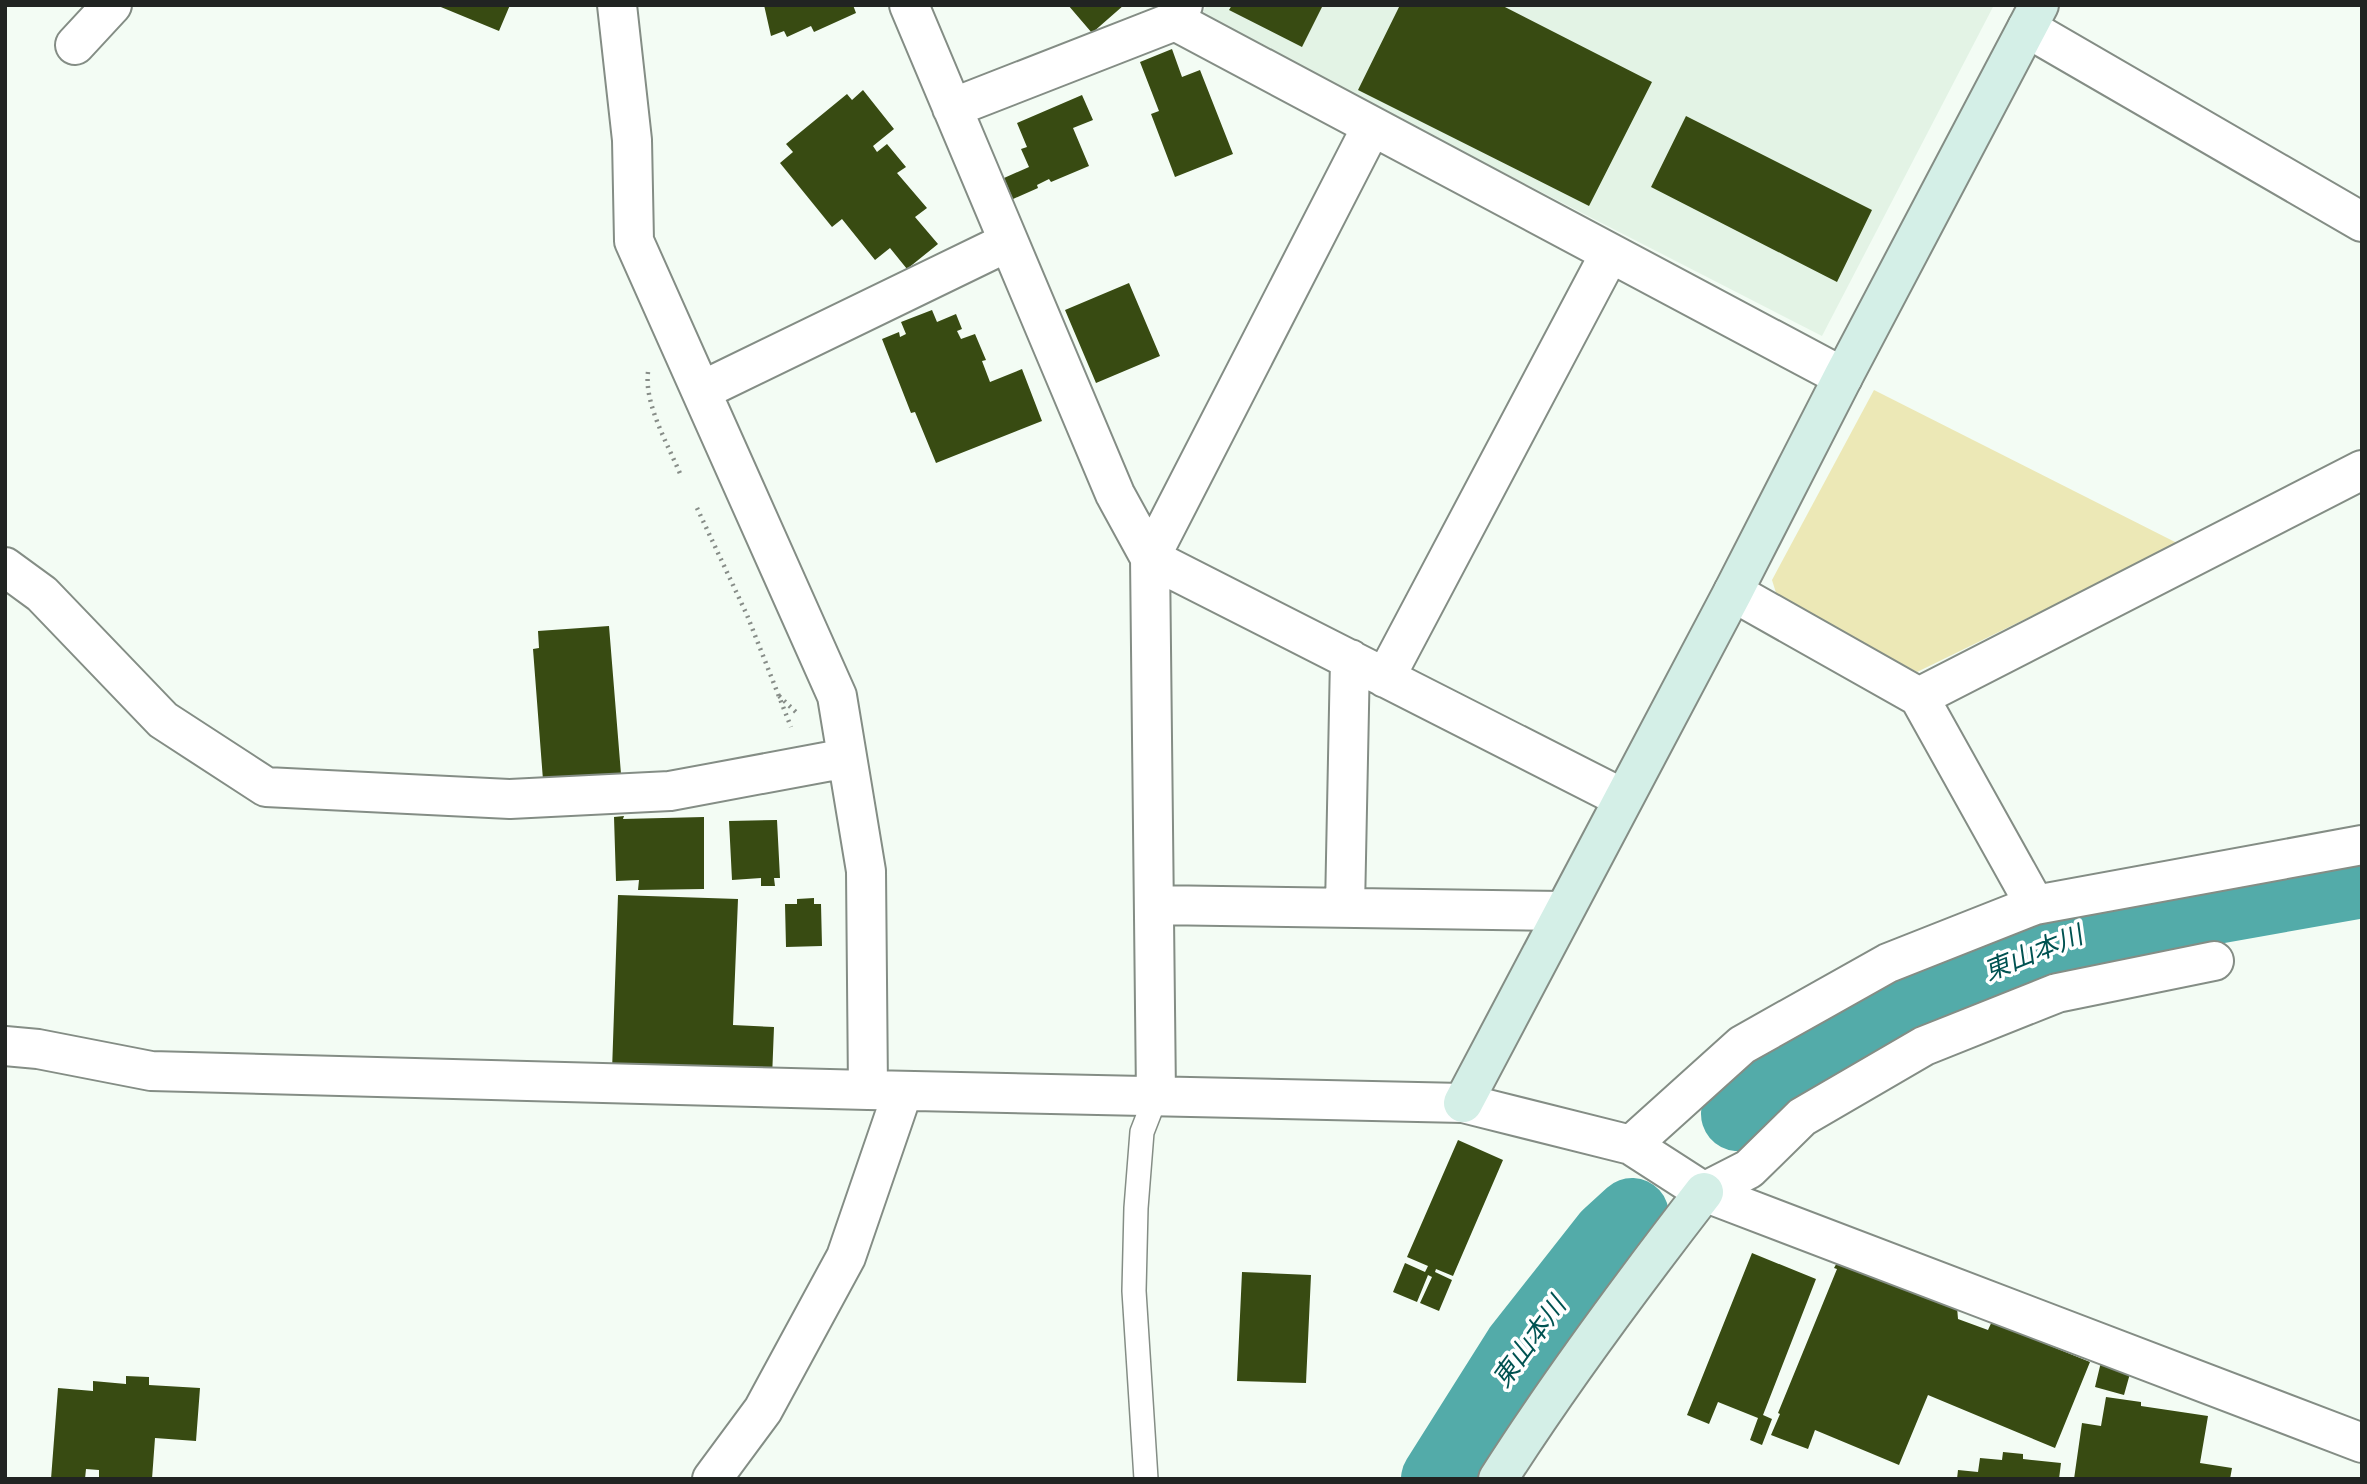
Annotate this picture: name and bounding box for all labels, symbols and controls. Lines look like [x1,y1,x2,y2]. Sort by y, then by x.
water label: 東山本川 [1979,918,2090,986]
water label: 東山本川 [1485,1288,1573,1393]

